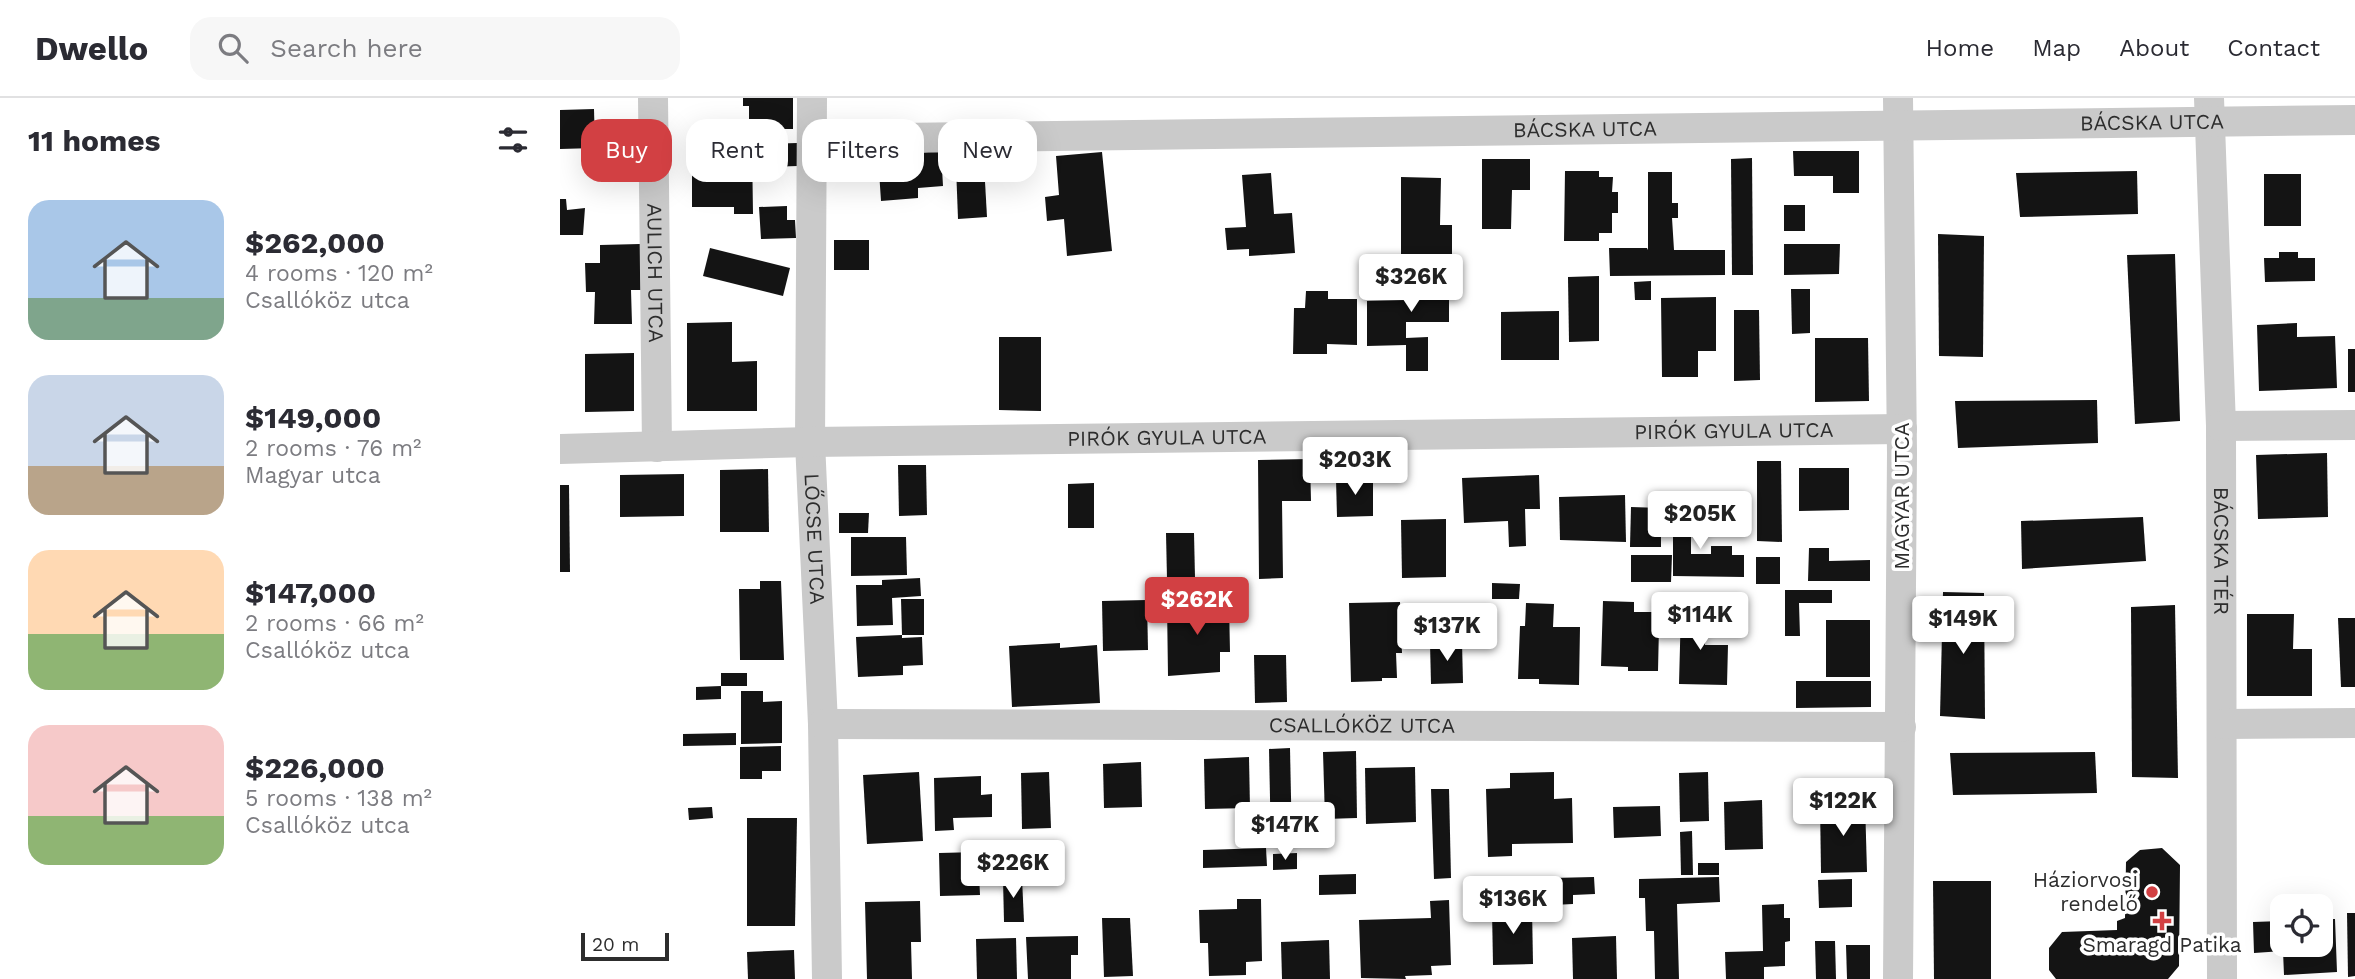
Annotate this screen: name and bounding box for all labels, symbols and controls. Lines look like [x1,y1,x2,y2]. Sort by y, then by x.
search box [190,17,680,80]
text: Dwello [35,29,148,68]
icon: search [214,29,252,67]
text: Search here [270,33,423,63]
text: Home [1926,34,1994,62]
text: Map [2032,34,2081,62]
text: About [2119,34,2189,62]
text: Contact [2227,34,2320,62]
street label: BÁCSKA UTCA [2080,109,2224,135]
street label: BÁCSKA UTCA [1513,116,1657,142]
chip: Buy [581,119,672,182]
chip: Rent [686,119,788,182]
chip: Filters [802,119,924,182]
chip: New [938,119,1037,182]
icon: filters [494,121,532,159]
text: 11 homes [28,123,161,158]
street label: AULICH UTCA [642,203,669,343]
text: $262,000 [245,225,385,260]
icon: home [84,228,168,312]
pin: $326K [1362,254,1460,314]
text: 4 rooms · 120 m² [245,260,433,287]
text: $326K [1375,263,1447,290]
text: Csallóköz utca [245,287,410,314]
text: $149,000 [245,400,381,435]
icon: home [84,403,168,487]
street label: PIRÓK GYULA UTCA [1634,417,1834,444]
street label: MAGYAR UTCA [1889,422,1914,570]
street label: PIRÓK GYULA UTCA [1067,424,1267,451]
text: 2 rooms · 76 m² [245,435,421,462]
pin: $203K [1306,438,1404,497]
text: $203K [1319,446,1391,473]
text: Magyar utca [245,462,381,489]
street label: LŐCSE UTCA [799,473,830,605]
street label: BÁCSKA TÉR [2209,487,2234,615]
pin: $205K [1651,491,1749,551]
text: $205K [1664,500,1736,527]
text: $147,000 [245,575,376,610]
icon: home [84,578,168,662]
pin: $262K [1148,578,1246,637]
text: $262K [1161,586,1233,613]
pin: $114K [1651,592,1749,652]
pin: $149K [1914,596,2012,656]
text: $114K [1667,601,1733,628]
pin: $137K [1398,603,1496,663]
text: $149K [1928,605,1998,632]
text: 2 rooms · 66 m² [245,610,424,637]
text: $137K [1413,612,1481,639]
text: Csallóköz utca [245,637,410,664]
street label: CSALLÓKÖZ UTCA [1269,712,1455,738]
text: $226,000 [245,750,385,785]
icon: home [84,753,168,837]
pin: $122K [1794,778,1892,838]
text: 5 rooms · 138 m² [245,785,432,812]
text: $122K [1809,787,1877,814]
pin: $147K [1236,802,1334,862]
text: $147K [1251,811,1319,838]
text: Csallóköz utca [245,812,410,839]
pin: $226K [964,840,1062,900]
text: $226K [977,849,1049,876]
place label: Háziorvosi rendelő [2033,867,2138,916]
pin: $136K [1464,876,1562,936]
marker: Háziorvosi rendelő [2144,884,2160,900]
text: $136K [1479,885,1547,912]
map controls [2270,894,2333,957]
button: locate [2270,894,2333,957]
marker: Smaragd Patika [2154,913,2170,929]
scale bar [581,930,668,962]
place label: Smaragd Patika [2082,932,2242,957]
text: 20 m [592,933,639,956]

